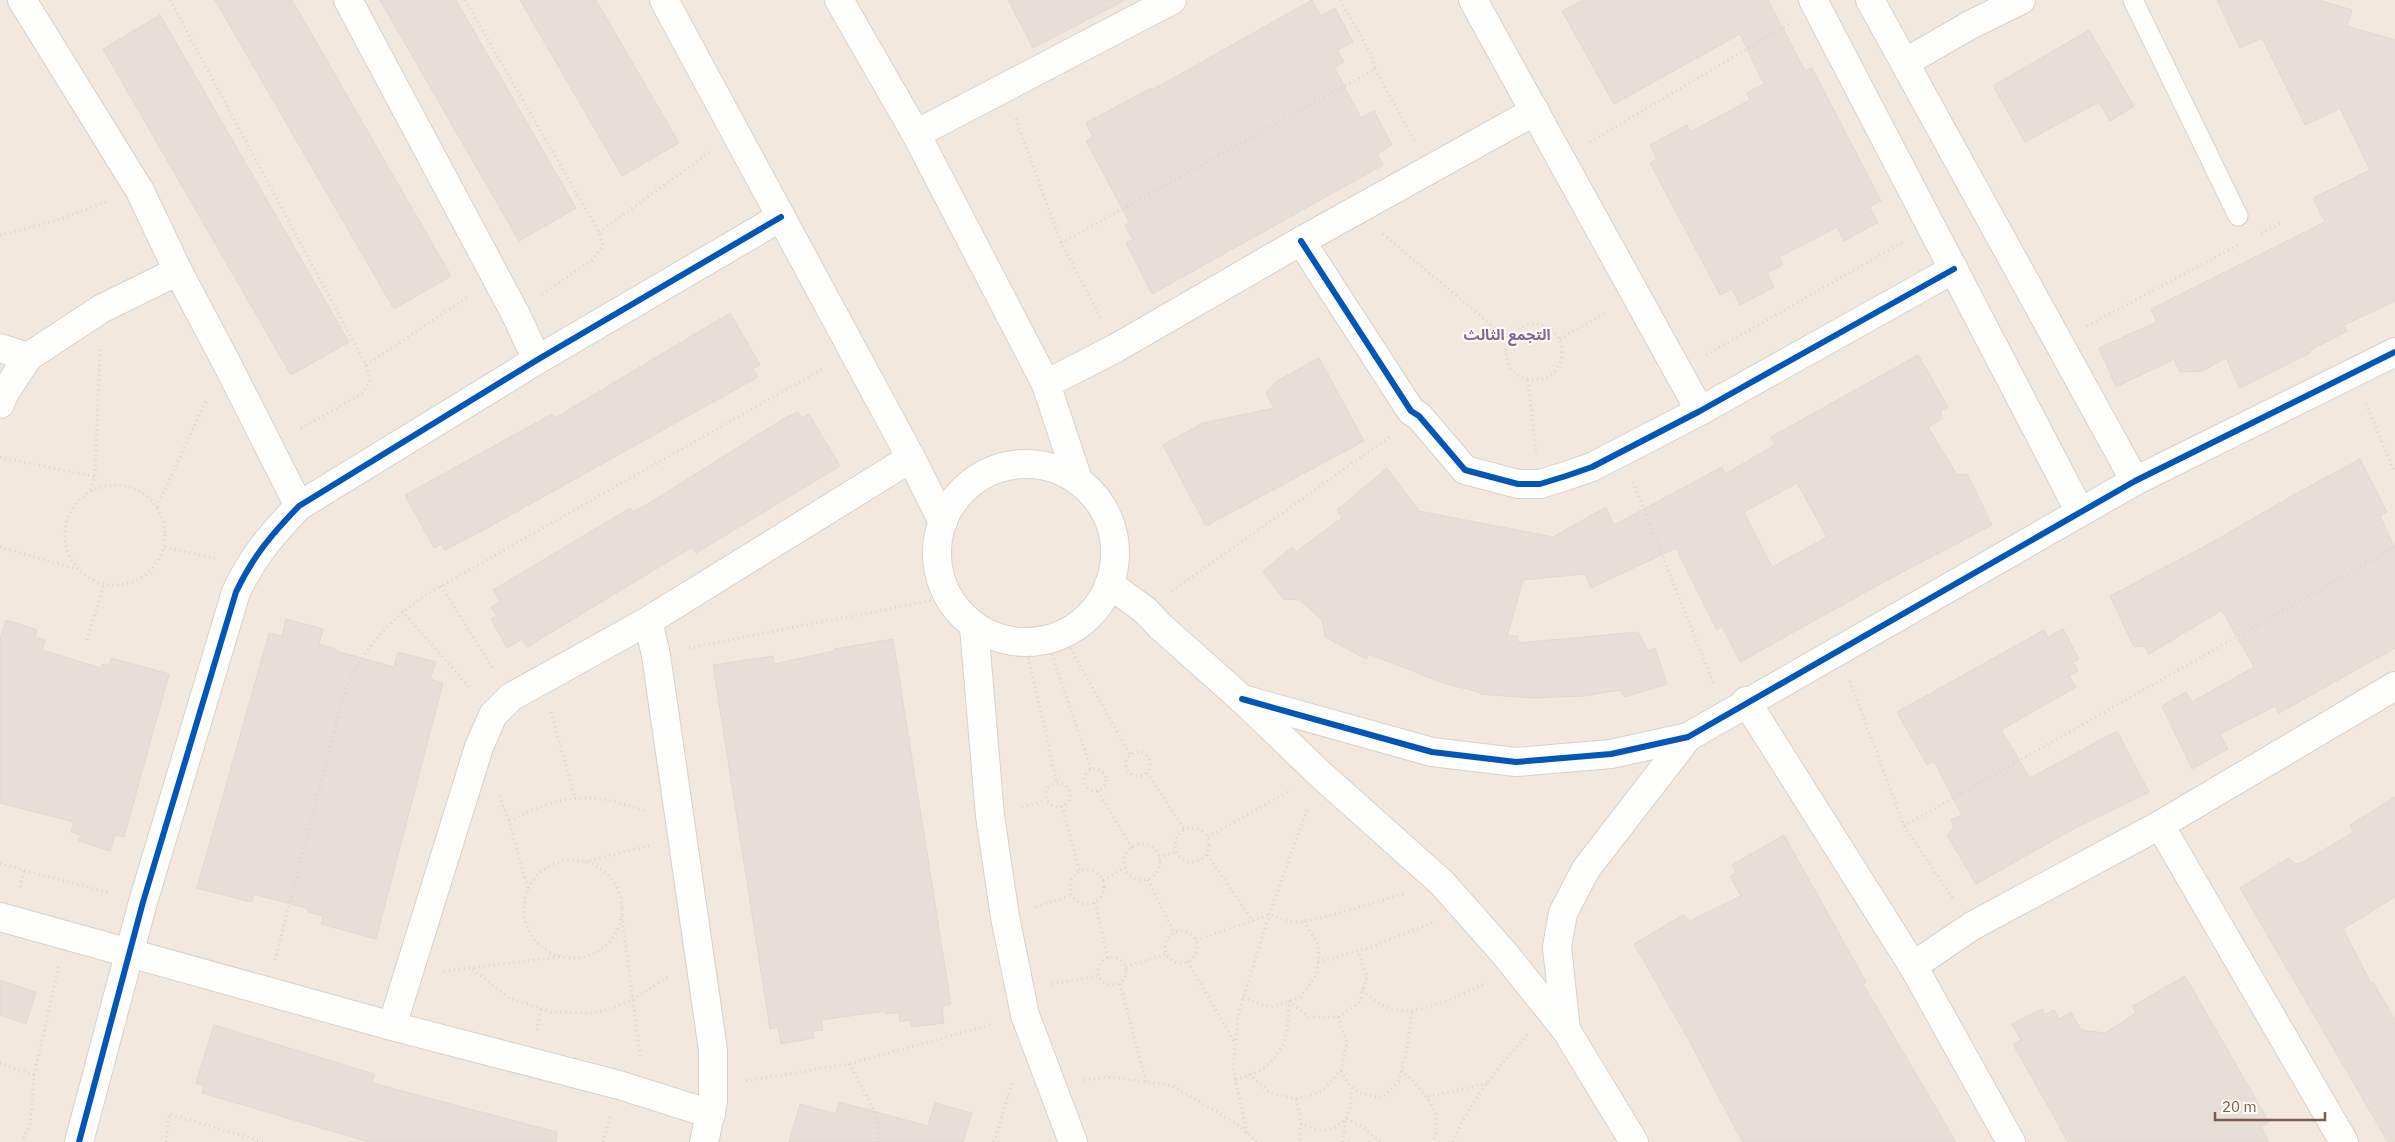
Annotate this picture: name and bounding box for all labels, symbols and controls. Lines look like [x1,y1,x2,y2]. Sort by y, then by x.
district label: التجمع الثالث [1464,325,1551,346]
scale bar [2215,1090,2325,1122]
text: 20 m [2222,1097,2257,1116]

